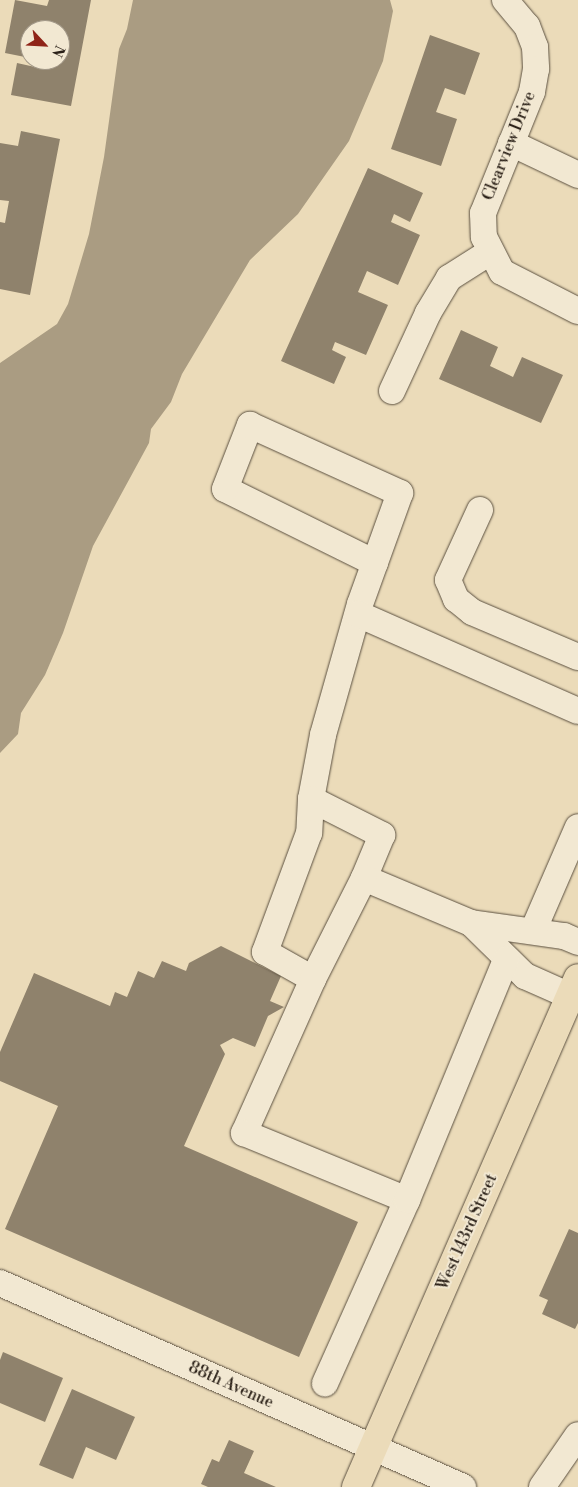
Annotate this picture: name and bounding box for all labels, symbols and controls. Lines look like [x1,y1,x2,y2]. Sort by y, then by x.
north arrow [20,20,70,70]
text: N [47,42,68,60]
street label: Clearview Drive [478,89,540,203]
street label: West 143rd Street [433,1171,501,1293]
street label: 88th Avenue [186,1358,276,1412]

